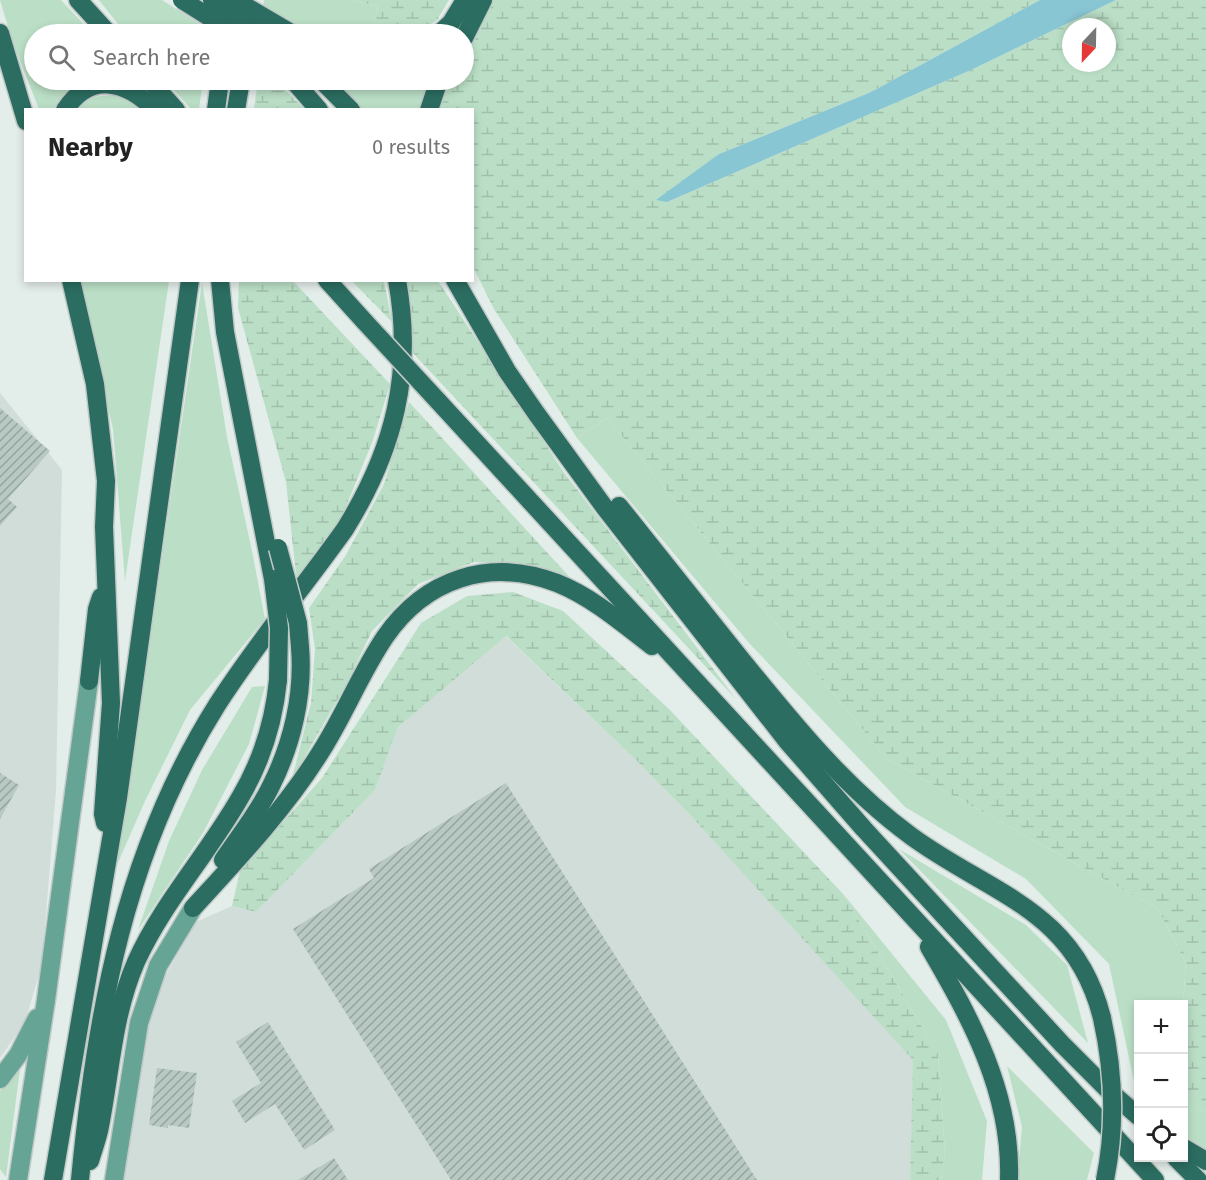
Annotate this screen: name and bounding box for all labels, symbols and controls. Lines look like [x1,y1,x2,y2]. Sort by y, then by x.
north arrow [1062,18,1116,72]
search box [24,24,474,90]
icon: search [45,41,78,74]
text: Search here [93,44,211,71]
text: Nearby [48,132,133,163]
text: 0 results [372,135,450,159]
map controls [1134,1000,1188,1162]
button: + [1134,1000,1188,1054]
button: − [1134,1054,1188,1108]
button: locate [1134,1108,1188,1162]

